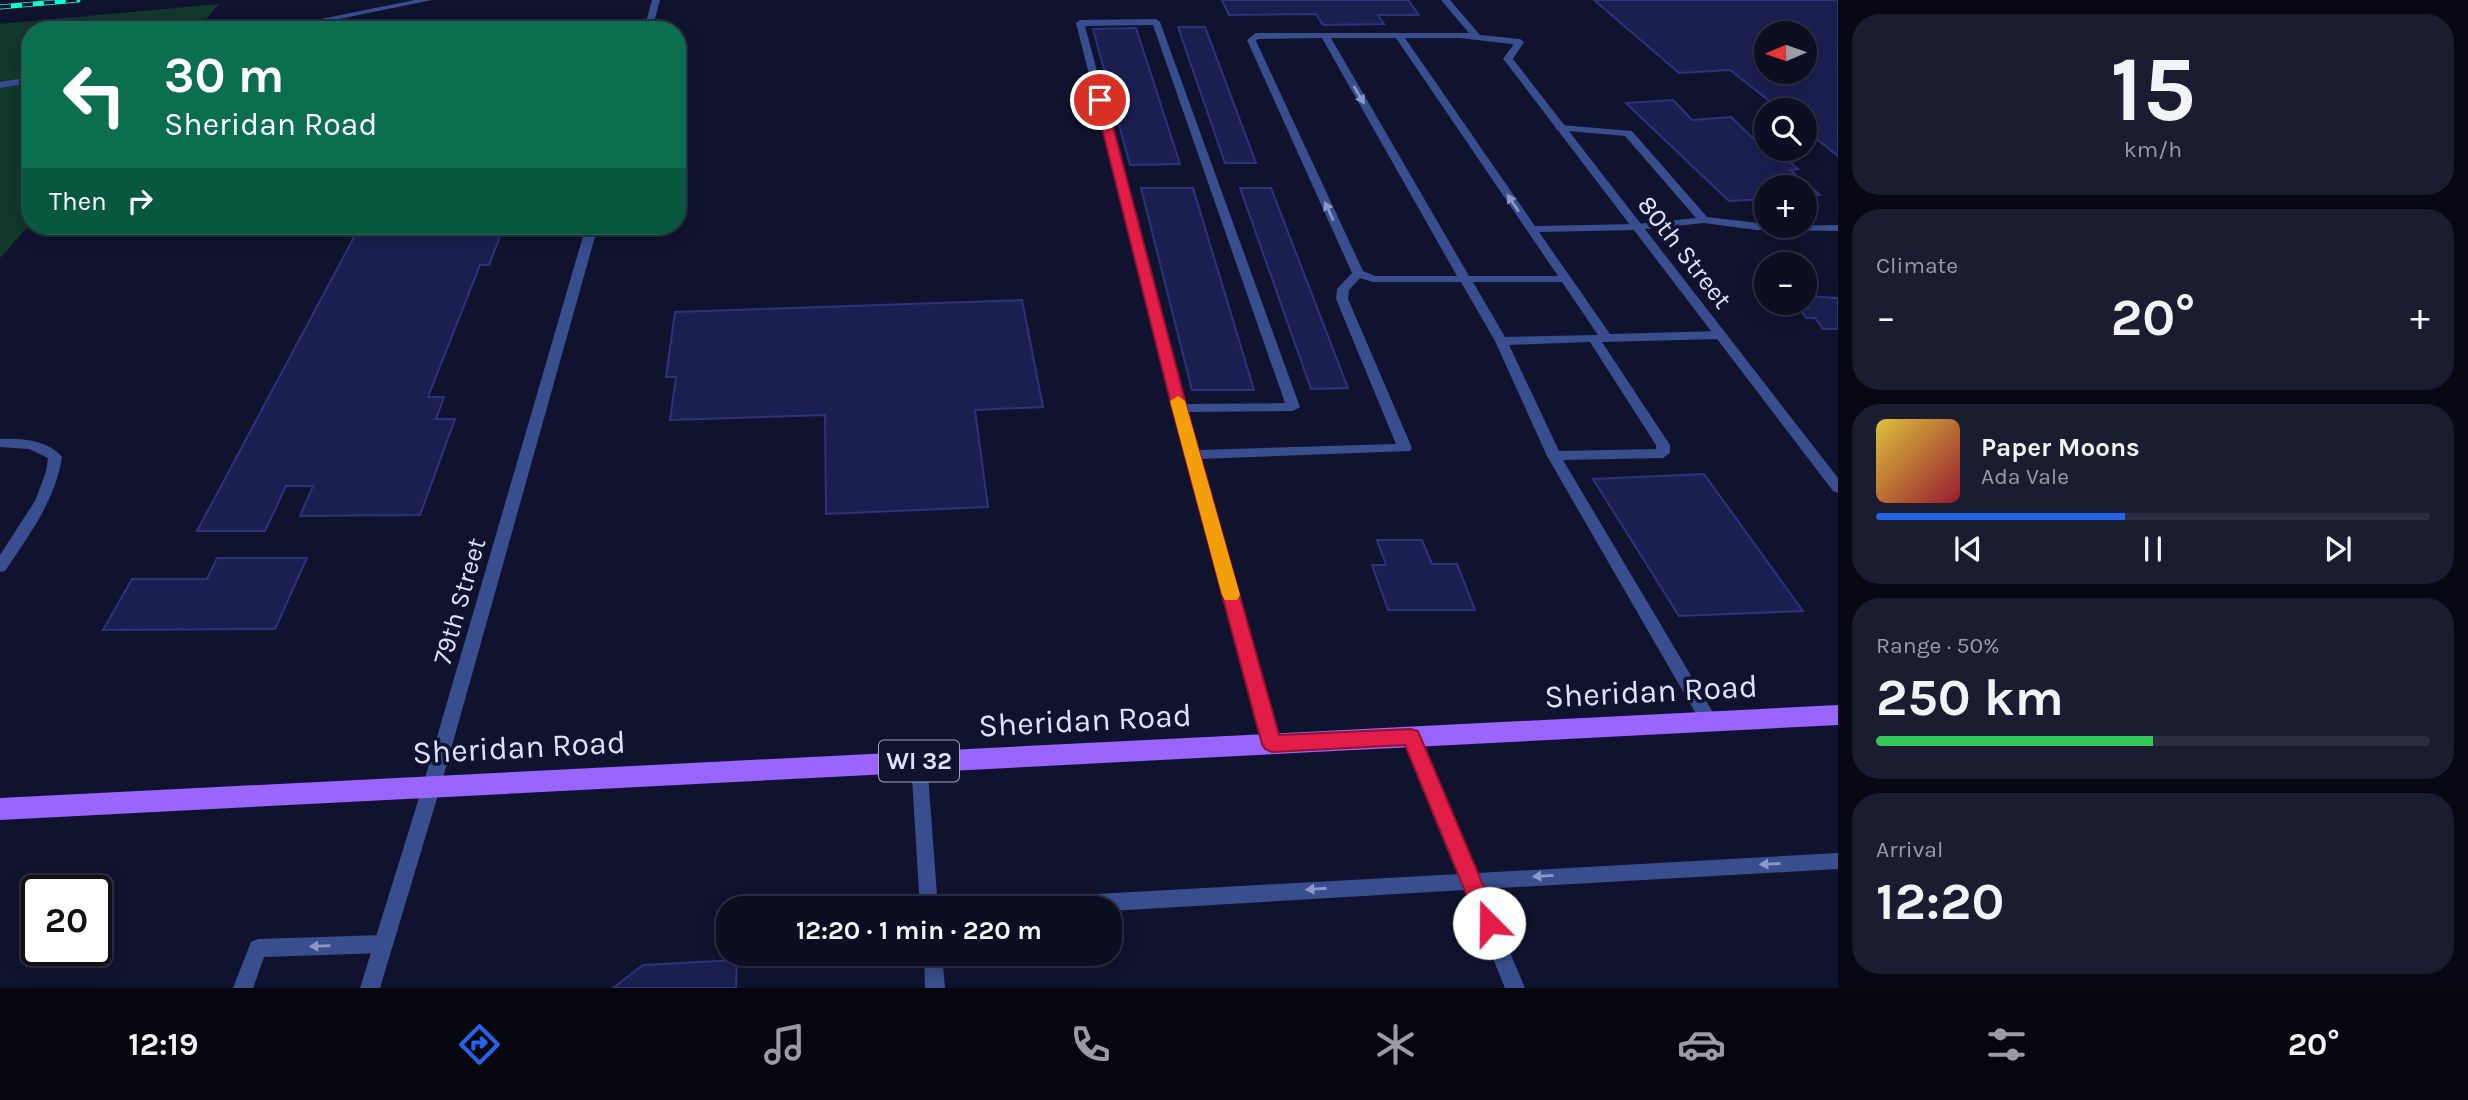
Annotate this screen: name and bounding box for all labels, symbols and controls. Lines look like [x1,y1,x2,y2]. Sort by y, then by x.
north arrow [1754,21,1816,84]
map controls [1754,21,1817,315]
text: 15 [2110,37,2196,143]
text: 30 m [164,47,284,104]
icon: left [49,49,140,140]
pin [1070,70,1130,130]
icon: arrive [1081,81,1119,119]
one-way arrow [1353,85,1365,105]
button: search [1754,98,1817,161]
text: Sheridan Road [164,106,377,143]
text: km/h [2124,136,2182,163]
button: + [1754,175,1817,238]
icon: right [121,182,159,220]
text: Then [49,186,107,217]
street label: 80th Street [1631,190,1738,315]
one-way arrow [1506,194,1520,212]
one-way arrow [1324,201,1335,222]
button: − [1754,252,1817,315]
text: Climate [1876,252,1958,279]
text: 20° [2111,287,2195,348]
text: − [1876,295,1896,340]
text: + [2410,295,2430,340]
text: Paper Moons [1981,432,2140,463]
text: Ada Vale [1981,463,2069,490]
icon: previous [1949,530,1987,568]
icon: pause [2134,530,2172,568]
icon: next [2319,530,2357,568]
street label: 79th Street [427,534,492,668]
text: Range · 50% [1876,632,2000,659]
street label: Sheridan Road [1544,667,1759,716]
text: 250 km [1876,667,2064,728]
street label: Sheridan Road [978,696,1193,745]
street label: Sheridan Road [412,723,627,772]
road number: WI 32 [879,740,959,782]
text: Arrival [1876,836,1943,863]
one-way arrow [1759,859,1781,870]
one-way arrow [1531,871,1553,882]
text: 12:20 [1876,871,2004,932]
speed limit sign: 20 [21,875,112,966]
one-way arrow [1304,884,1326,895]
position arrow [1452,886,1526,960]
text: 12:20 · 1 min · 220 m [796,915,1042,946]
one-way arrow [309,940,331,952]
icon: directions [455,1020,504,1069]
icon: music [760,1020,809,1069]
icon: phone [1066,1020,1115,1069]
icon: climate [1371,1020,1420,1069]
icon: car [1677,1020,1726,1069]
icon: filters [1982,1020,2031,1069]
text: 12:19 [128,1026,199,1063]
text: 20° [2288,1026,2340,1063]

